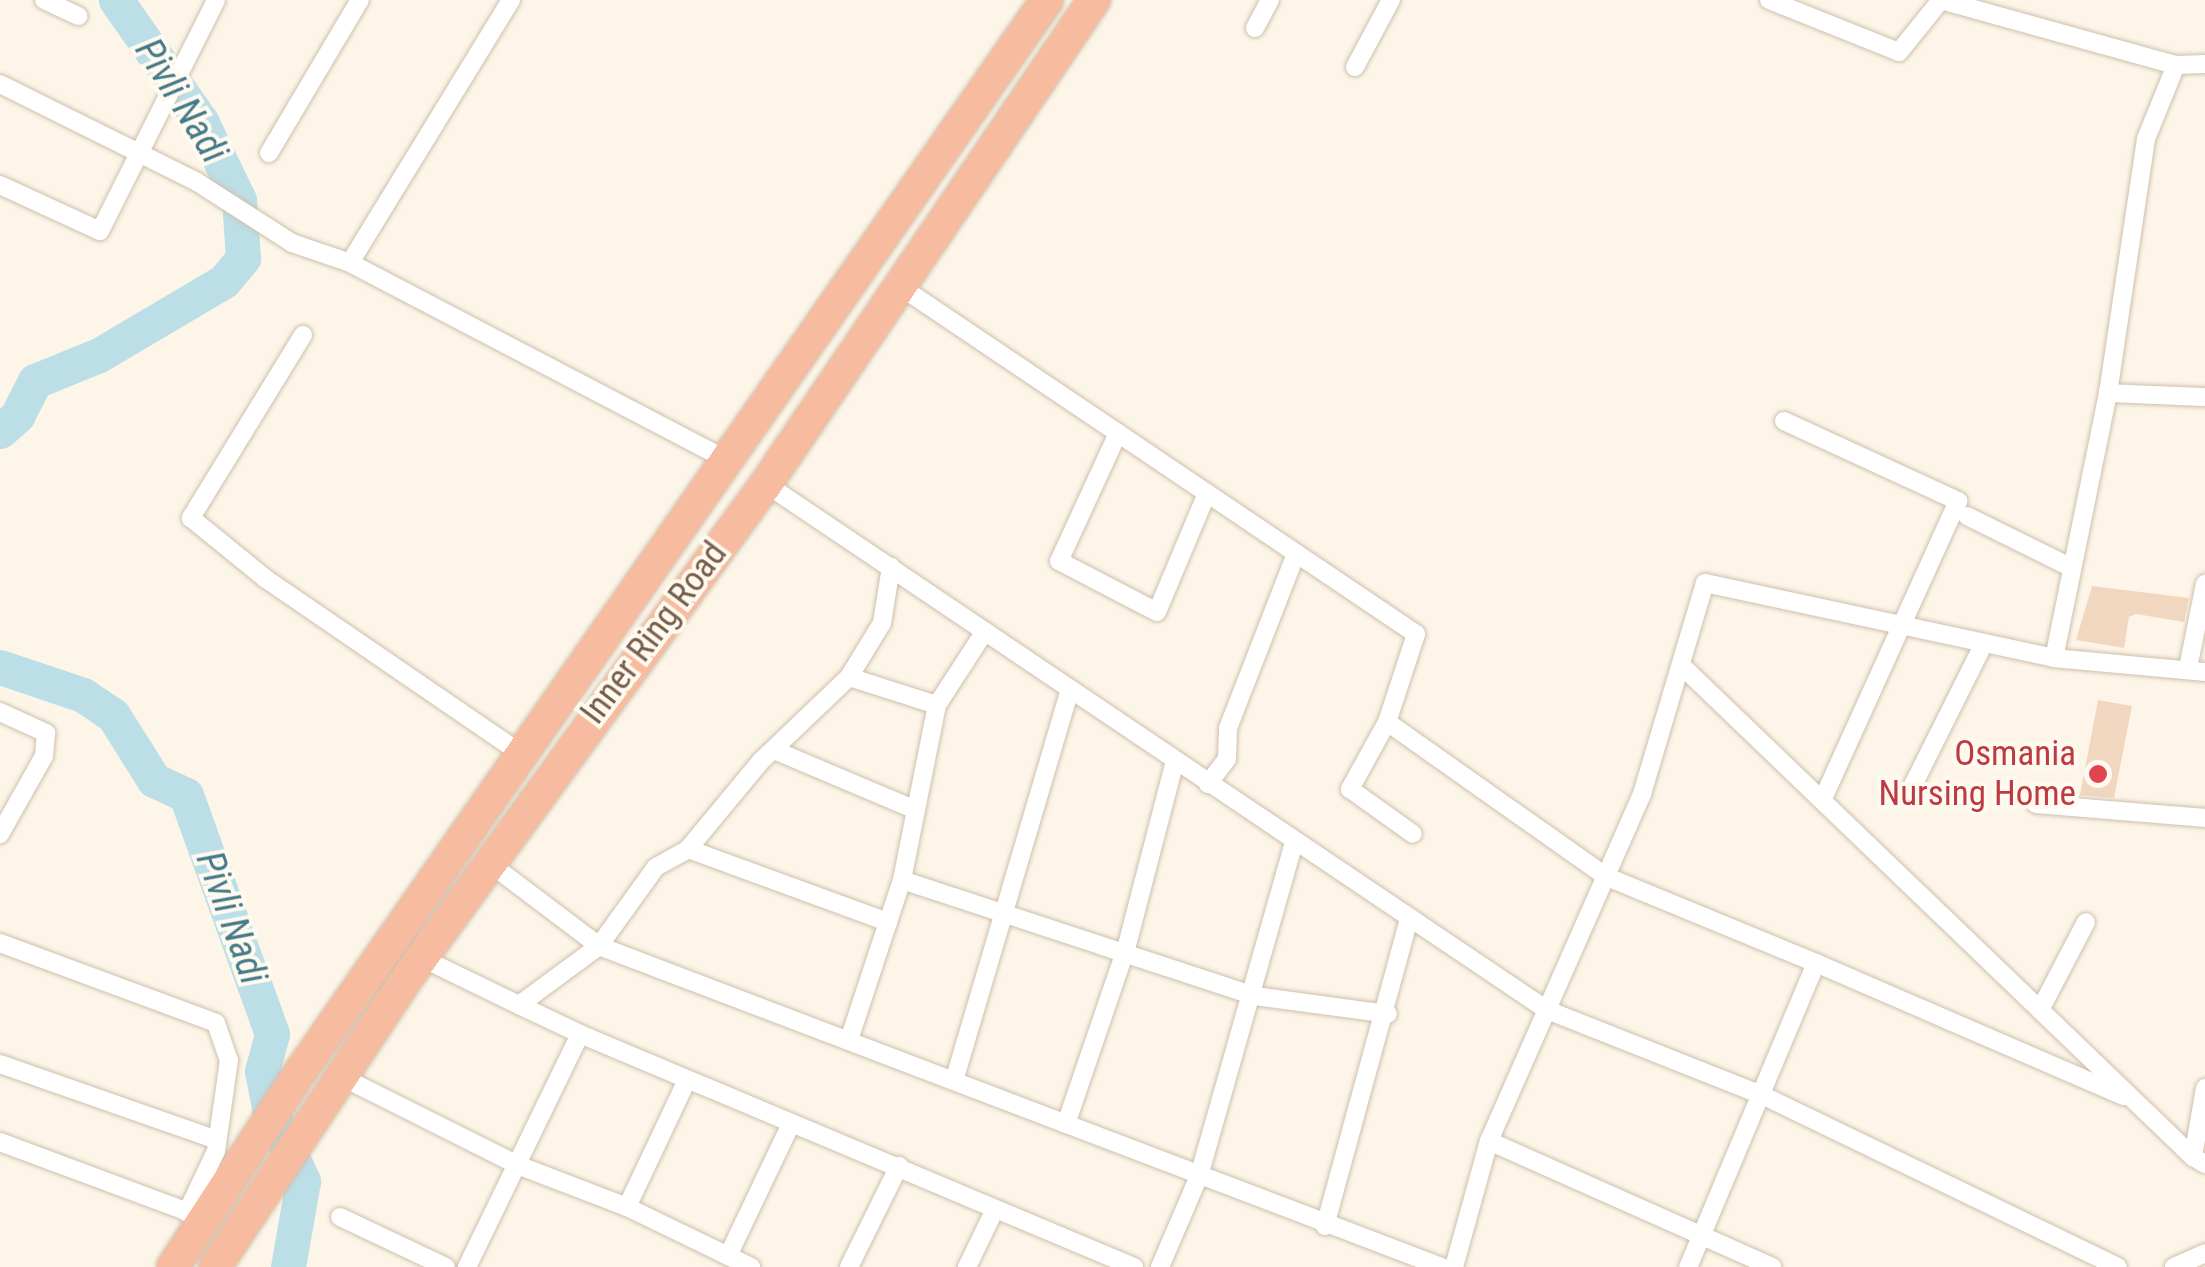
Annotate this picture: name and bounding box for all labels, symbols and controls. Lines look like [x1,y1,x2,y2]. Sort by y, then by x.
water label: Pivli Nadi [125,31,237,171]
street label: Inner Ring Road [572,534,736,732]
place label: Osmania Nursing Home [1878,733,2076,815]
marker: Osmania Nursing Home [2085,761,2111,787]
water label: Pivli Nadi [186,846,276,990]

